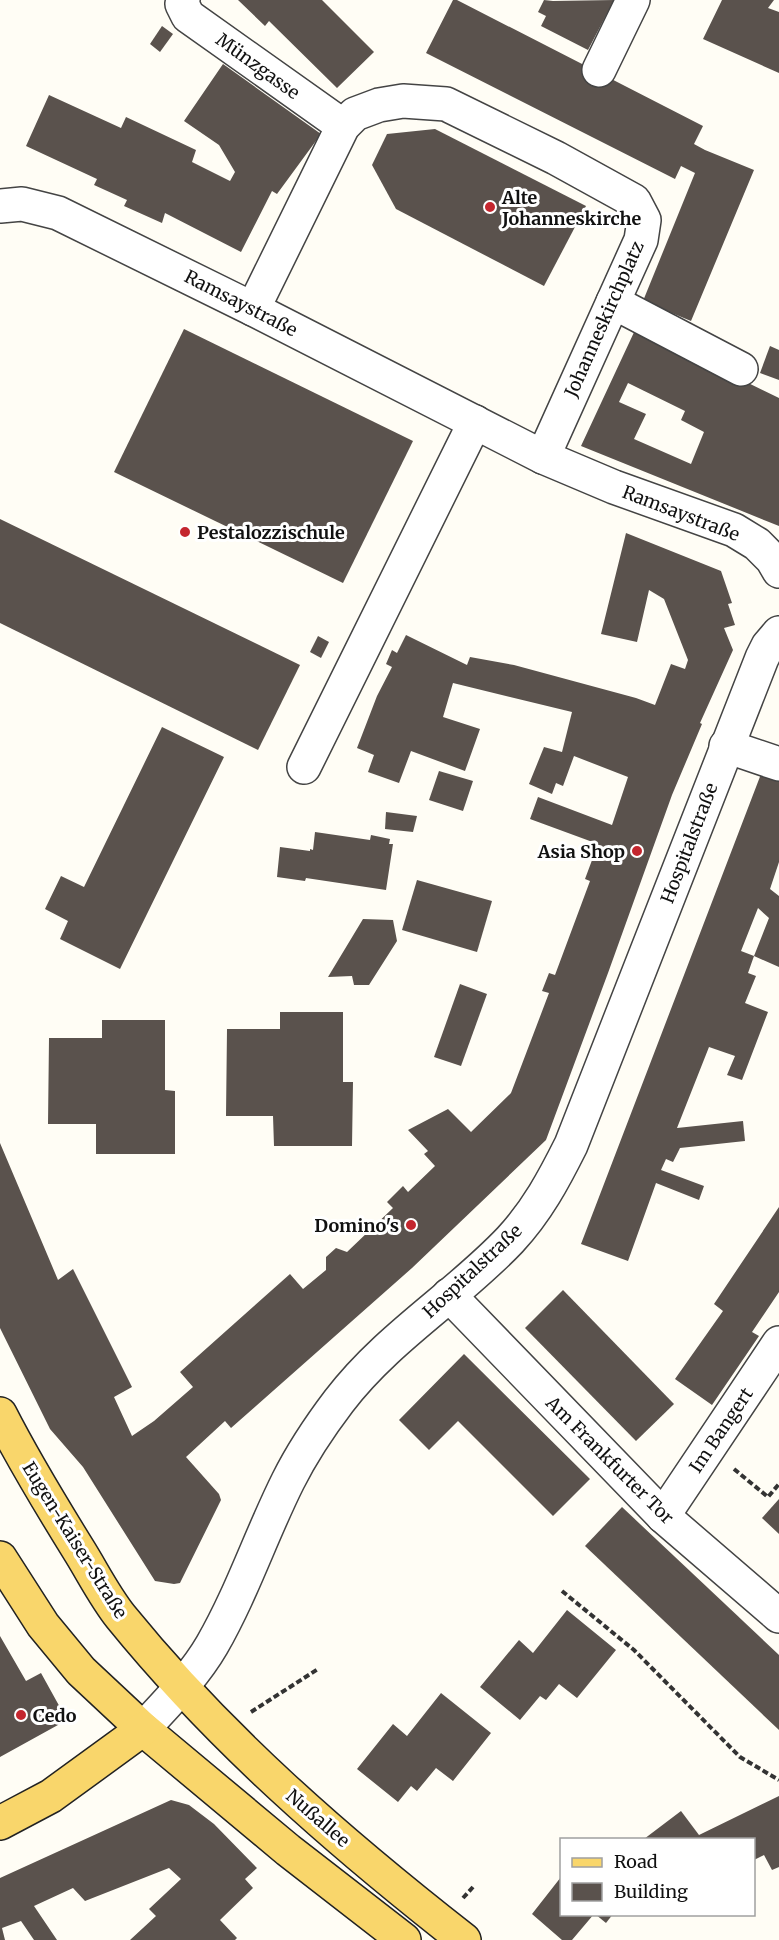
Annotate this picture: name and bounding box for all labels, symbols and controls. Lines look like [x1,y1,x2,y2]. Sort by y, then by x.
street label: Münzgasse [212,28,304,104]
place label: Alte Johanneskirche [501,186,641,230]
marker: Alte Johanneskirche [483,200,497,214]
street label: Johanneskirchplatz [559,237,649,401]
street label: Ramsaystraße [181,265,301,341]
street label: Ramsaystraße [619,480,743,546]
place label: Pestalozzischule [197,521,345,544]
marker: Pestalozzischule [178,525,192,539]
street label: Hospitalstraße [655,779,723,907]
place label: Asia Shop [537,840,625,863]
marker: Asia Shop [630,844,644,858]
place label: Domino's [314,1214,399,1237]
marker: Domino's [404,1218,418,1232]
street label: Hospitalstraße [418,1219,526,1323]
street label: Im Bangert [684,1383,758,1477]
street label: Am Frankfurter Tor [541,1391,679,1529]
street label: Eugen-Kaiser-Straße [17,1457,133,1623]
place label: Cedo [33,1704,77,1727]
marker: Cedo [14,1708,28,1722]
street label: Nußallee [281,1784,355,1852]
legend [560,1838,755,1916]
text: Road [614,1850,658,1873]
text: Building [614,1880,688,1903]

